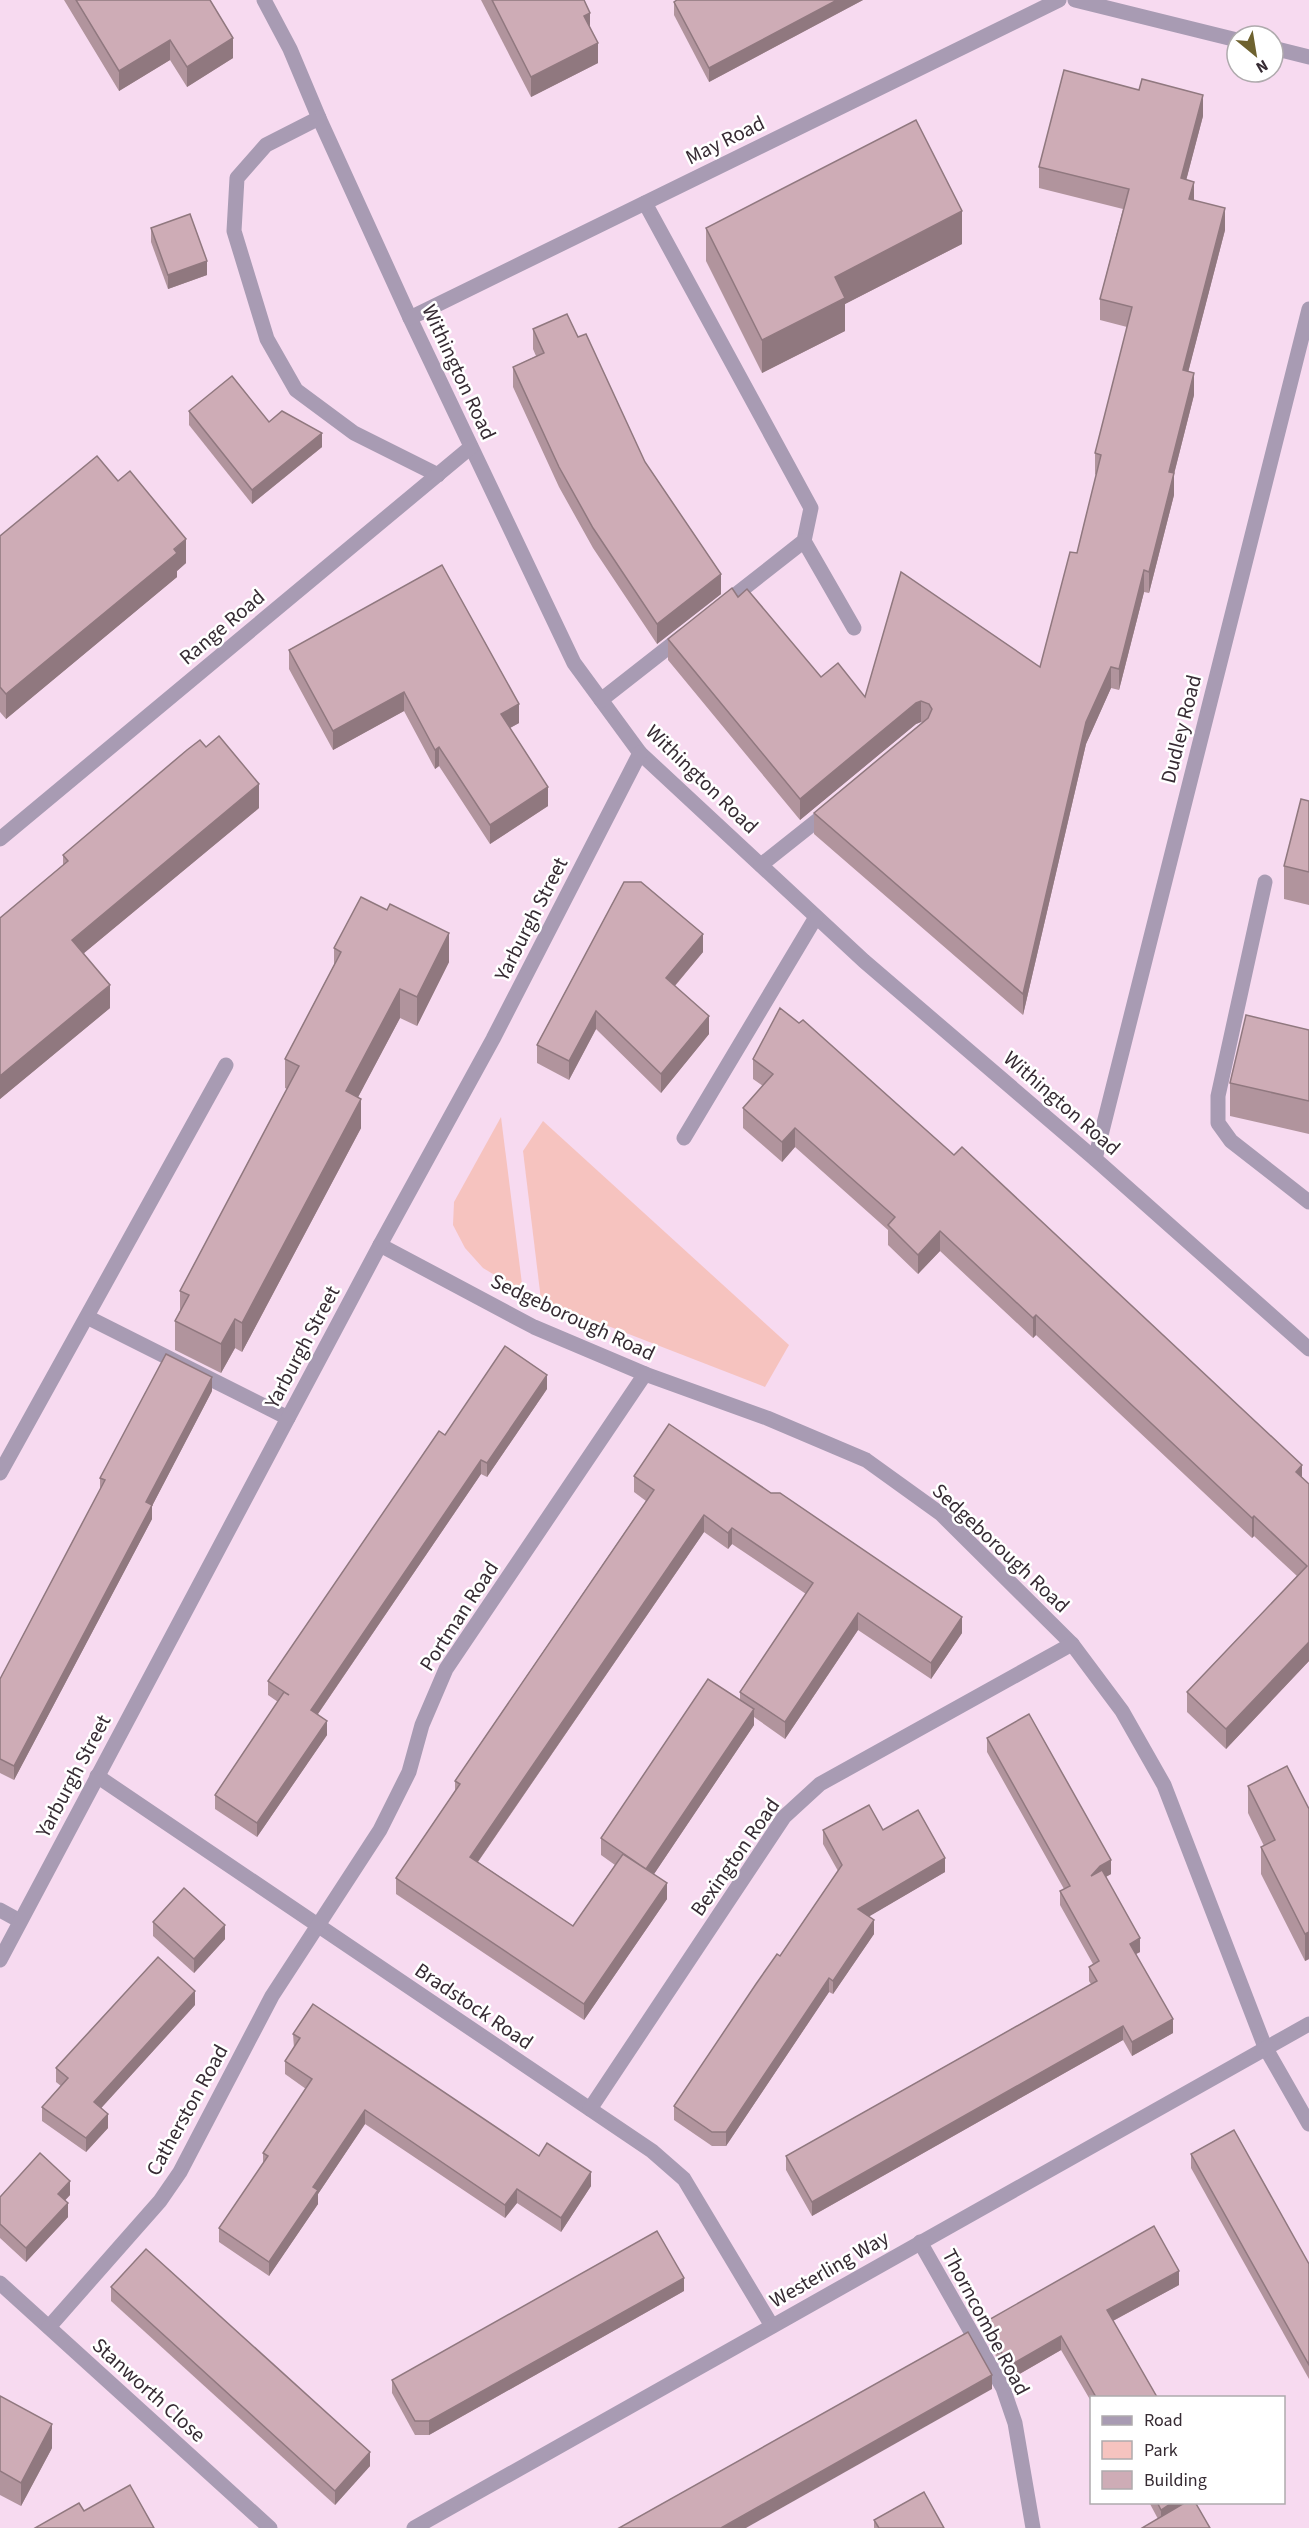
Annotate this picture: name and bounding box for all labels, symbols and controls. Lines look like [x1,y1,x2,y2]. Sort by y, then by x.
north arrow [1225,24,1285,84]
text: N [1252,54,1272,78]
street label: May Road [680,108,770,172]
street label: Withington Road [414,299,504,445]
street label: Range Road [173,582,271,672]
street label: Dudley Road [1153,672,1209,786]
street label: Withington Road [639,717,765,841]
street label: Yarburgh Street [486,852,575,987]
street label: Withington Road [997,1044,1127,1162]
street label: Sedgeborough Road [486,1266,660,1368]
street label: Yarburgh Street [257,1280,347,1415]
street label: Sedgeborough Road [926,1476,1076,1620]
street label: Portman Road [412,1555,506,1677]
street label: Yarburgh Street [28,1709,118,1844]
street label: Bexington Road [683,1792,787,1922]
street label: Bradstock Road [409,1955,539,2057]
street label: Catherston Road [139,2039,235,2181]
street label: Westerling Way [764,2223,894,2315]
street label: Thorncombe Road [935,2243,1037,2401]
street label: Stanworth Close [86,2331,212,2449]
legend [1090,2396,1285,2504]
text: Road [1144,2408,1183,2433]
text: Park [1144,2438,1178,2463]
text: Building [1144,2468,1207,2493]

